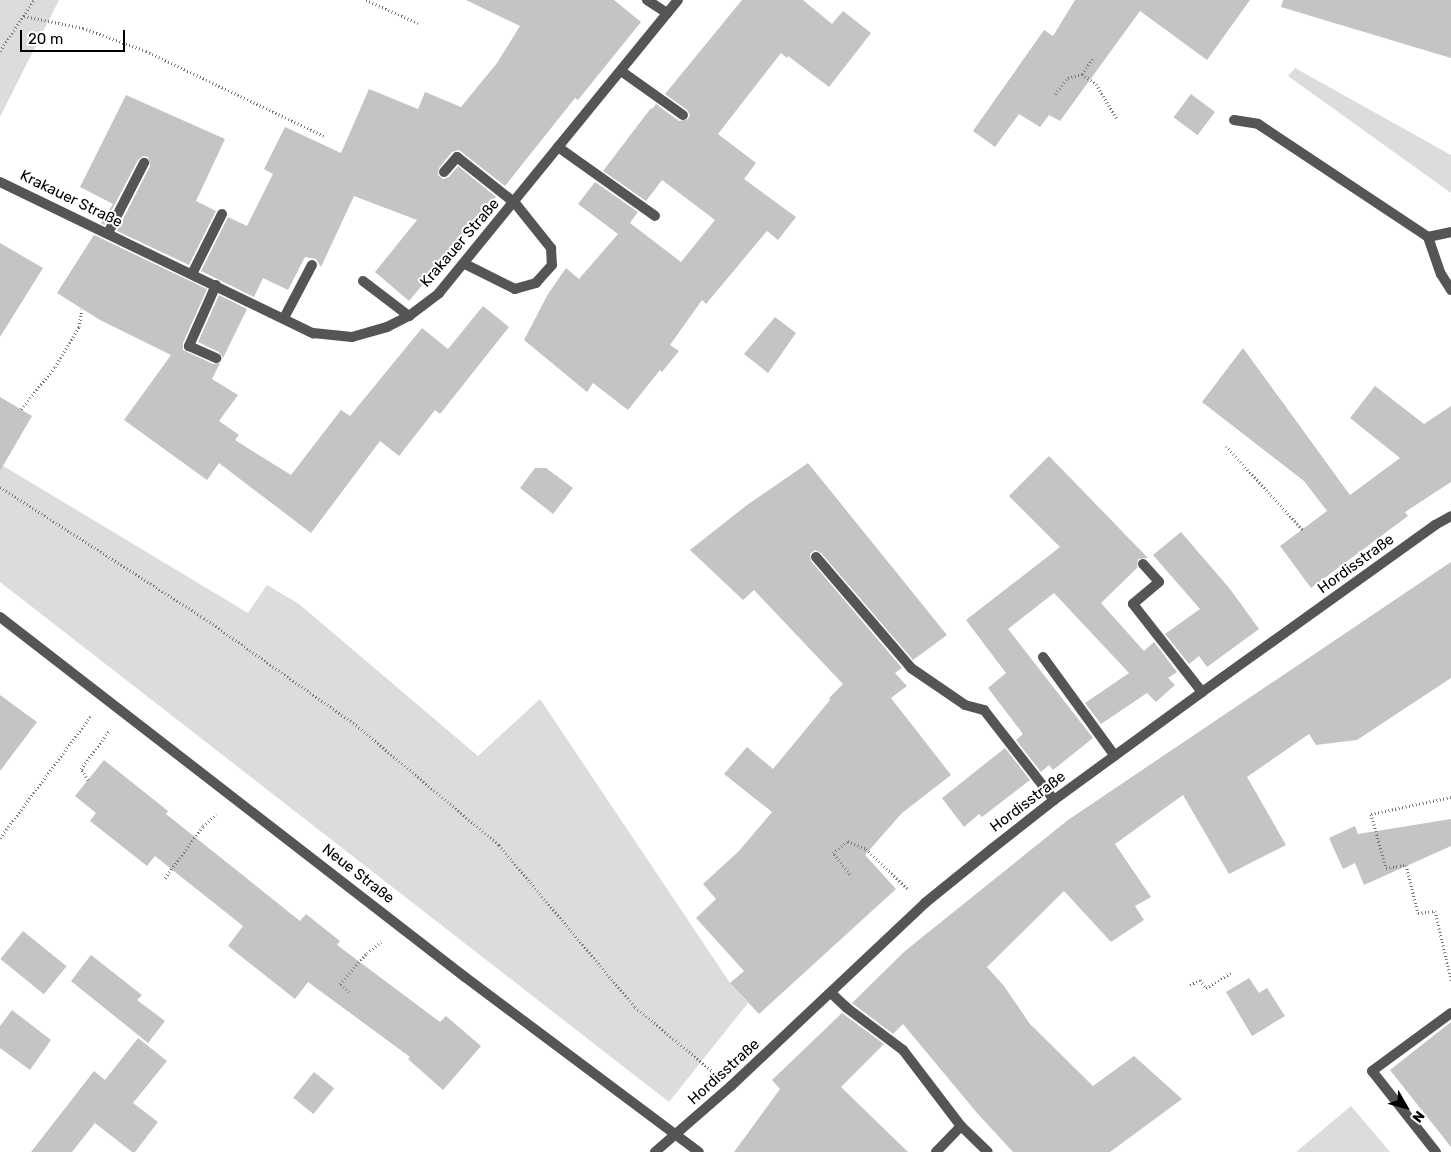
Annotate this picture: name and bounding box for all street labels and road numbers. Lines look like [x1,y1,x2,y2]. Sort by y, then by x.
street label: Krakauer Straße [17,166,125,232]
street label: Krakauer Straße [417,195,503,291]
street label: Hordisstraße [1314,530,1398,598]
street label: Hordisstraße [987,768,1069,836]
street label: Neue Straße [318,840,398,908]
street label: Hordisstraße [685,1035,763,1109]

